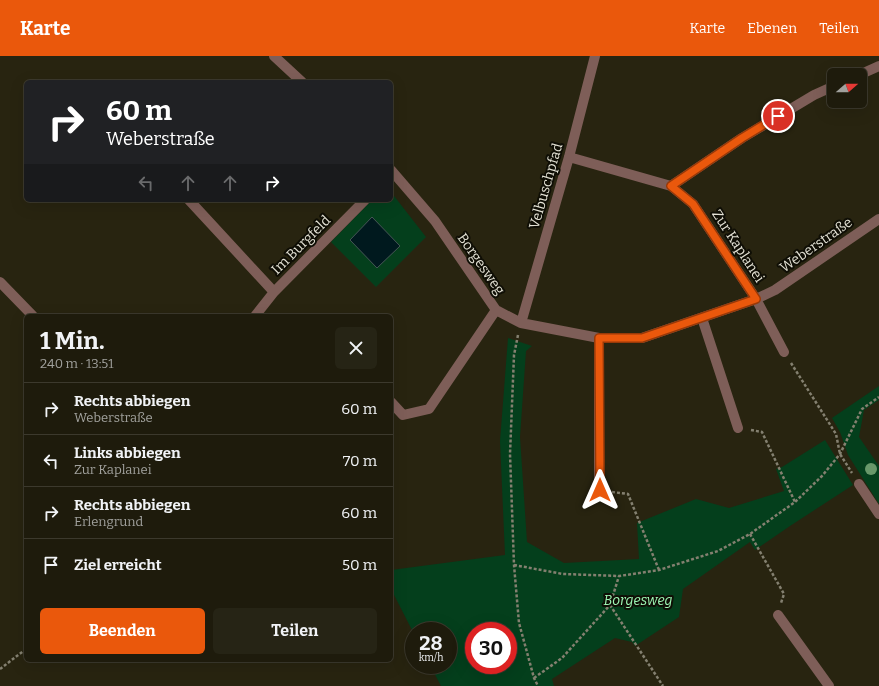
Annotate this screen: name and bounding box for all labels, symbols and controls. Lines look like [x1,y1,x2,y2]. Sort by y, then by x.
text: Karte [20,17,70,40]
text: Karte [690,20,725,37]
text: Ebenen [747,20,797,37]
text: Teilen [819,20,859,37]
north arrow [827,68,867,108]
map controls [827,68,867,108]
text: 60 m [106,94,172,127]
icon: right [40,96,92,148]
pin [761,99,795,133]
icon: arrive [767,105,789,127]
text: Weberstraße [106,128,215,150]
street label: Velbuschpfad [526,141,566,231]
icon: left [135,172,157,194]
icon: ahead [177,172,199,194]
icon: ahead [219,172,241,194]
icon: right [261,172,283,194]
street label: Zur Kaplanei [708,206,768,286]
street label: Im Burgfeld [268,212,334,278]
street label: Weberstraße [777,214,855,276]
street label: Borgesweg [454,230,508,298]
text: 1 Min. [40,327,105,355]
button: close [335,327,377,369]
text: 240 m · 13:51 [40,356,113,371]
text: Rechts abbiegen [74,392,190,410]
icon: right [40,398,62,420]
text: 60 m [341,400,377,418]
text: Weberstraße [74,410,153,425]
text: Links abbiegen [74,444,181,462]
icon: left [40,450,62,472]
text: 70 m [343,452,377,470]
text: Zur Kaplanei [74,462,152,477]
position arrow [579,469,621,511]
text: Rechts abbiegen [74,496,190,514]
icon: right [40,502,62,524]
text: 60 m [341,504,377,522]
text: Erlengrund [74,514,143,529]
icon: arrive [40,554,62,576]
text: Ziel erreicht [74,556,162,574]
text: 50 m [342,556,377,574]
park label: Borgesweg [604,592,672,609]
button: Beenden [40,608,205,654]
button: Teilen [213,608,377,654]
speed limit sign: 30 [465,622,517,674]
text: 28 [419,631,443,655]
text: km/h [419,652,443,664]

